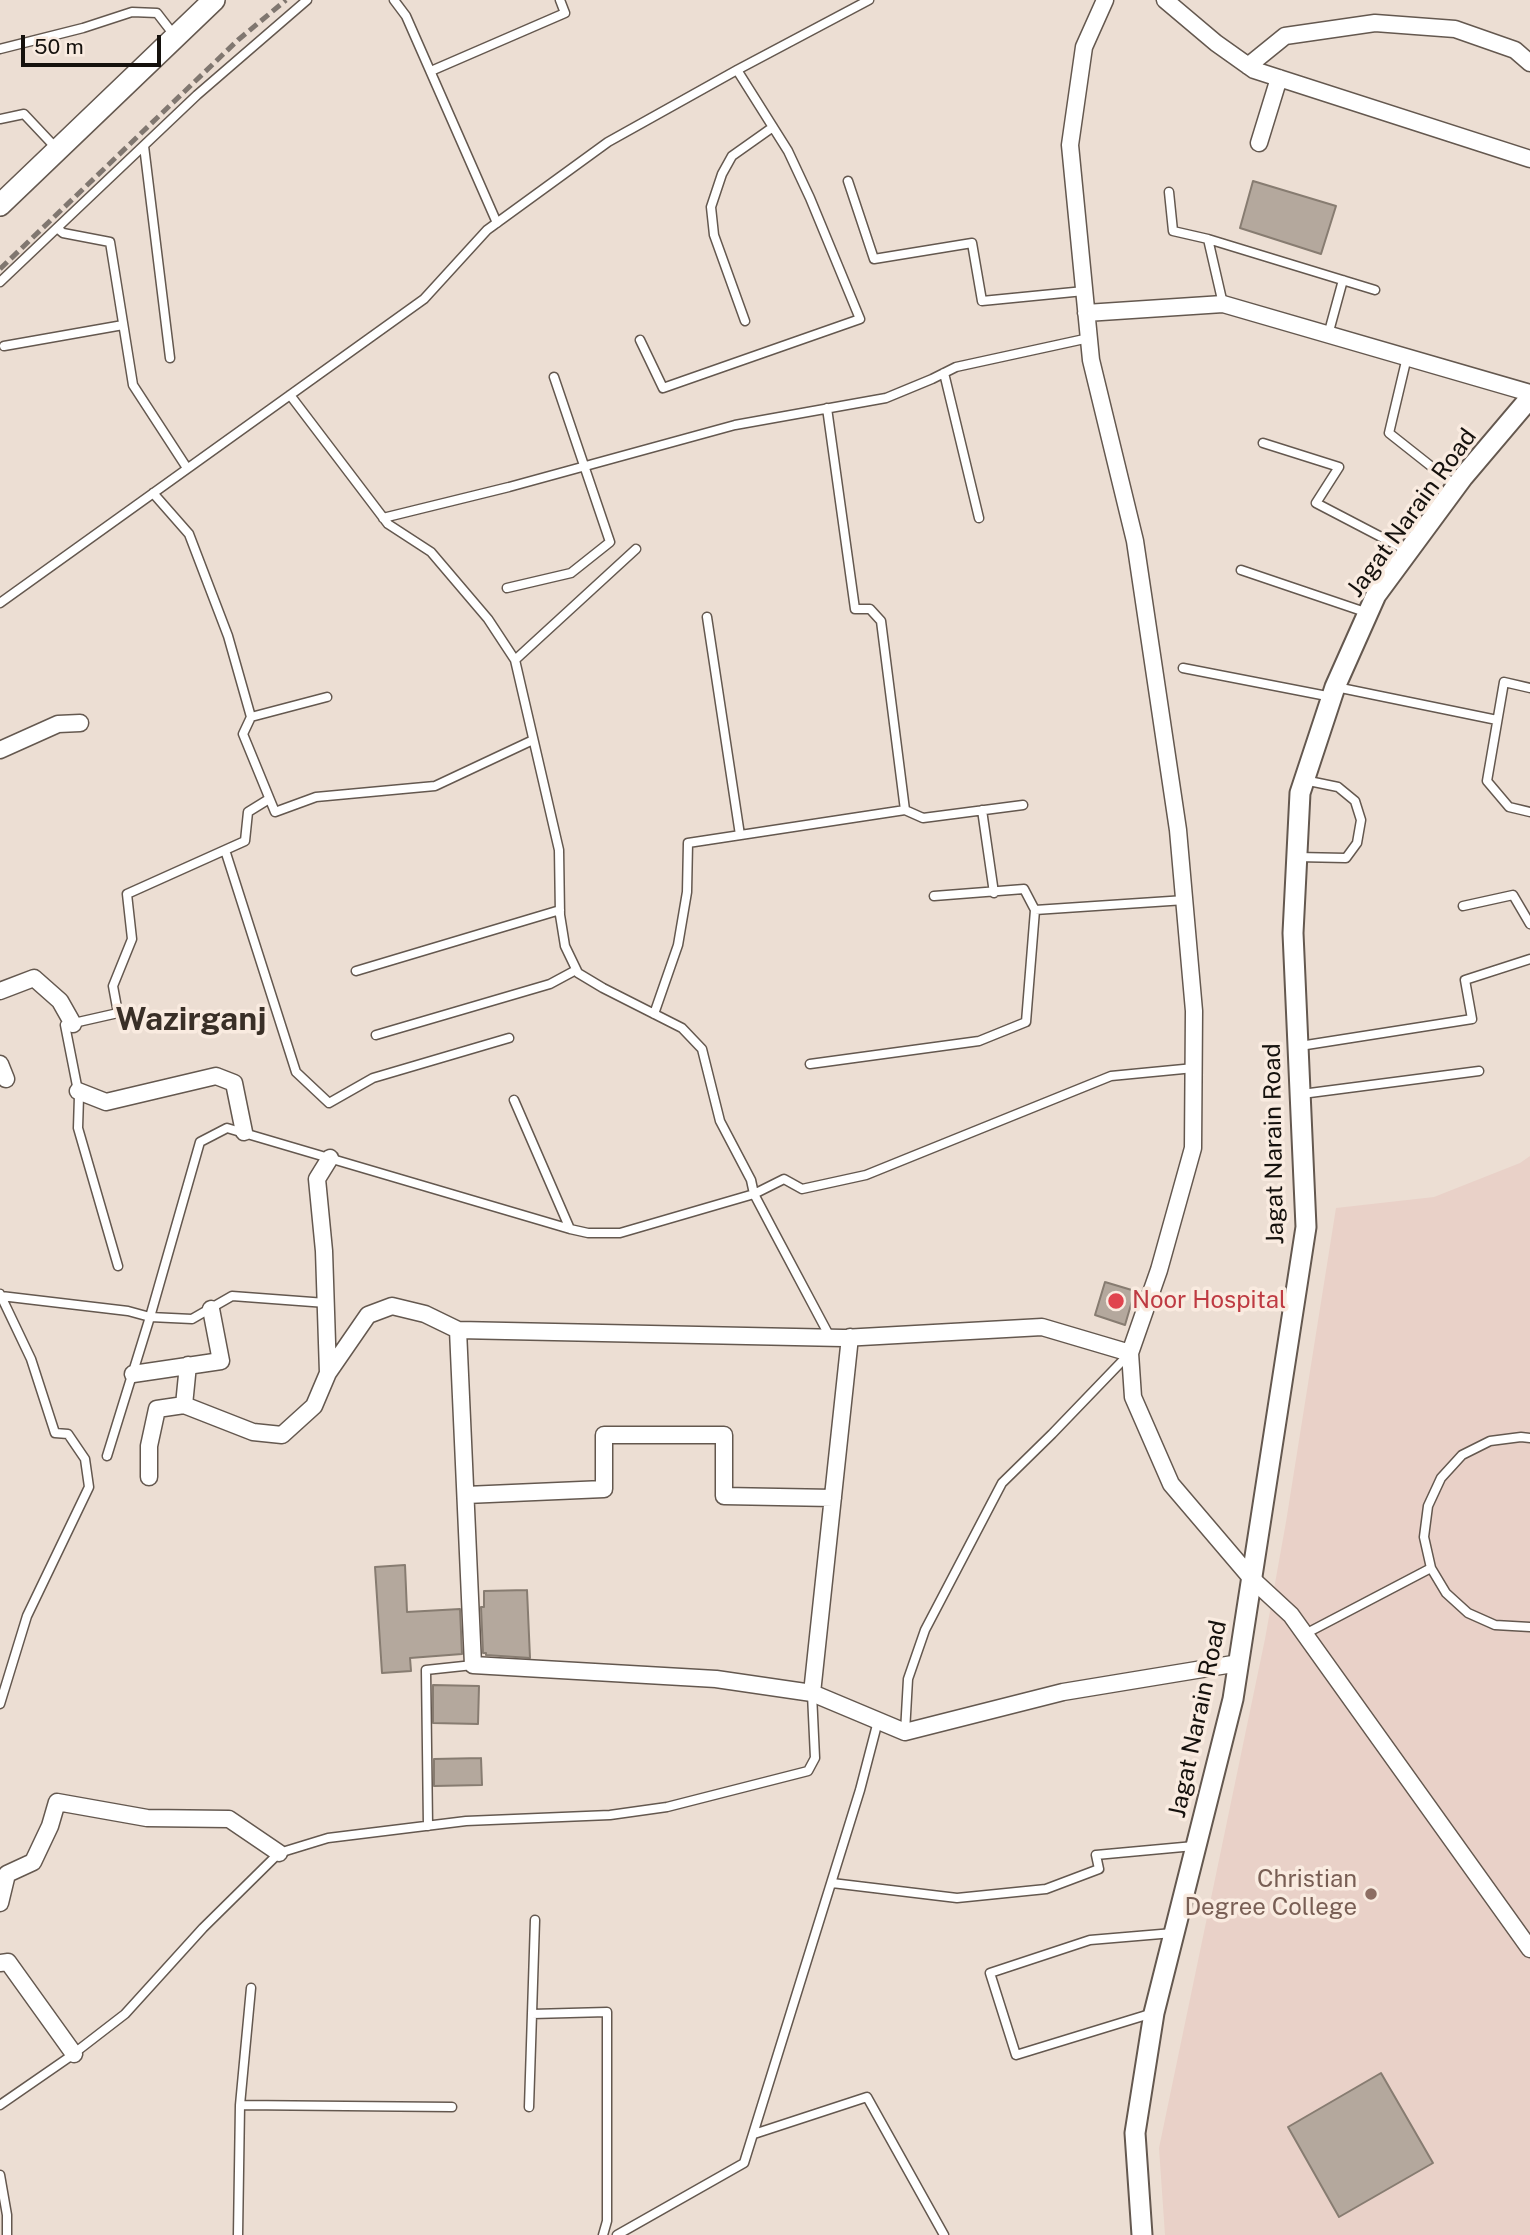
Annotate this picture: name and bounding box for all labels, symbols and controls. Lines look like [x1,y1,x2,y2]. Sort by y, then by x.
scale bar [24,21,164,65]
text: 50 m [34,34,84,59]
street label: Jagat Narain Road [1341,423,1483,603]
district label: Wazirganj [116,1001,266,1039]
street label: Jagat Narain Road [1258,1043,1290,1245]
place label: Noor Hospital [1132,1287,1286,1315]
marker: Noor Hospital [1106,1291,1126,1311]
street label: Jagat Narain Road [1163,1618,1233,1820]
place label: Christian Degree College [1184,1866,1357,1922]
marker: Christian Degree College [1363,1886,1379,1902]

